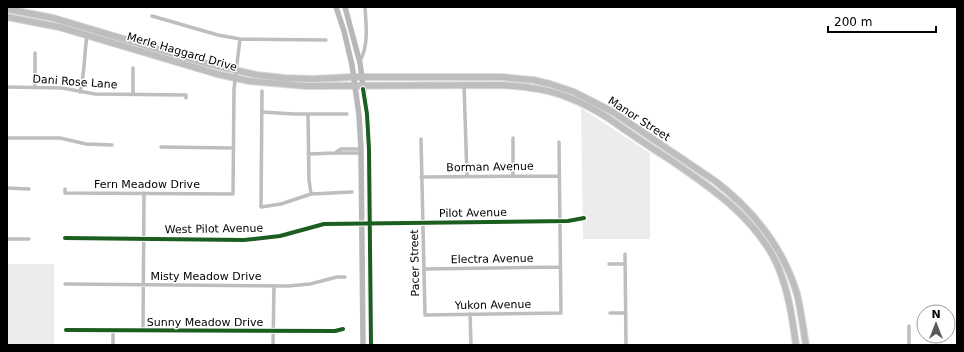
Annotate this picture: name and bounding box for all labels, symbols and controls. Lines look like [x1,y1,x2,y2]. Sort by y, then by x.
scale bar [828,8,936,34]
text: 200 m [834,15,872,29]
street label: Merle Haggard Drive [125,30,239,74]
street label: Dani Rose Lane [32,73,118,91]
street label: Manor Street [606,94,673,144]
street label: Borman Avenue [446,160,534,174]
street label: Fern Meadow Drive [94,178,200,191]
street label: Pilot Avenue [439,206,507,220]
street label: West Pilot Avenue [165,222,264,236]
street label: Pacer Street [408,229,422,297]
street label: Electra Avenue [451,252,534,266]
street label: Misty Meadow Drive [150,270,262,283]
street label: Yukon Avenue [454,298,532,312]
north arrow [916,304,956,344]
text: N [931,308,941,321]
street label: Sunny Meadow Drive [147,316,263,329]

